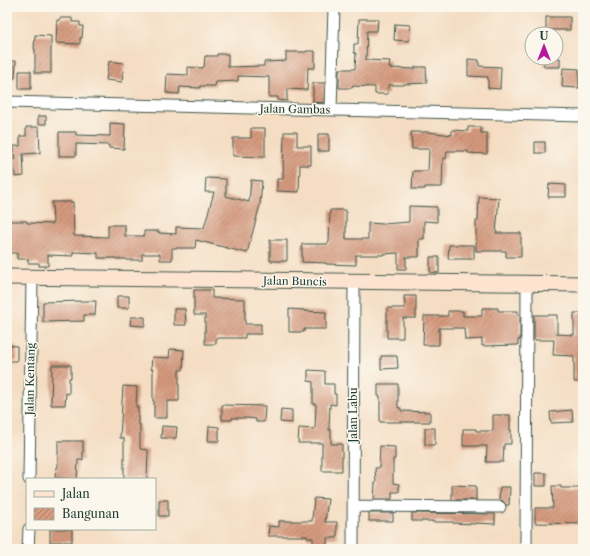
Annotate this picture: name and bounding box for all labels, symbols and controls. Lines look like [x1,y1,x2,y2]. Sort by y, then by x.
north arrow [524,26,564,66]
text: U [540,29,549,43]
street label: Jalan Gambas [258,101,331,117]
street label: Jalan Buncis [261,273,327,289]
street label: Jalan Kentang [22,343,38,417]
street label: Jalan Labu [346,387,360,444]
legend [26,478,156,530]
text: Jalan [60,486,90,501]
text: Bangunan [62,506,120,521]

